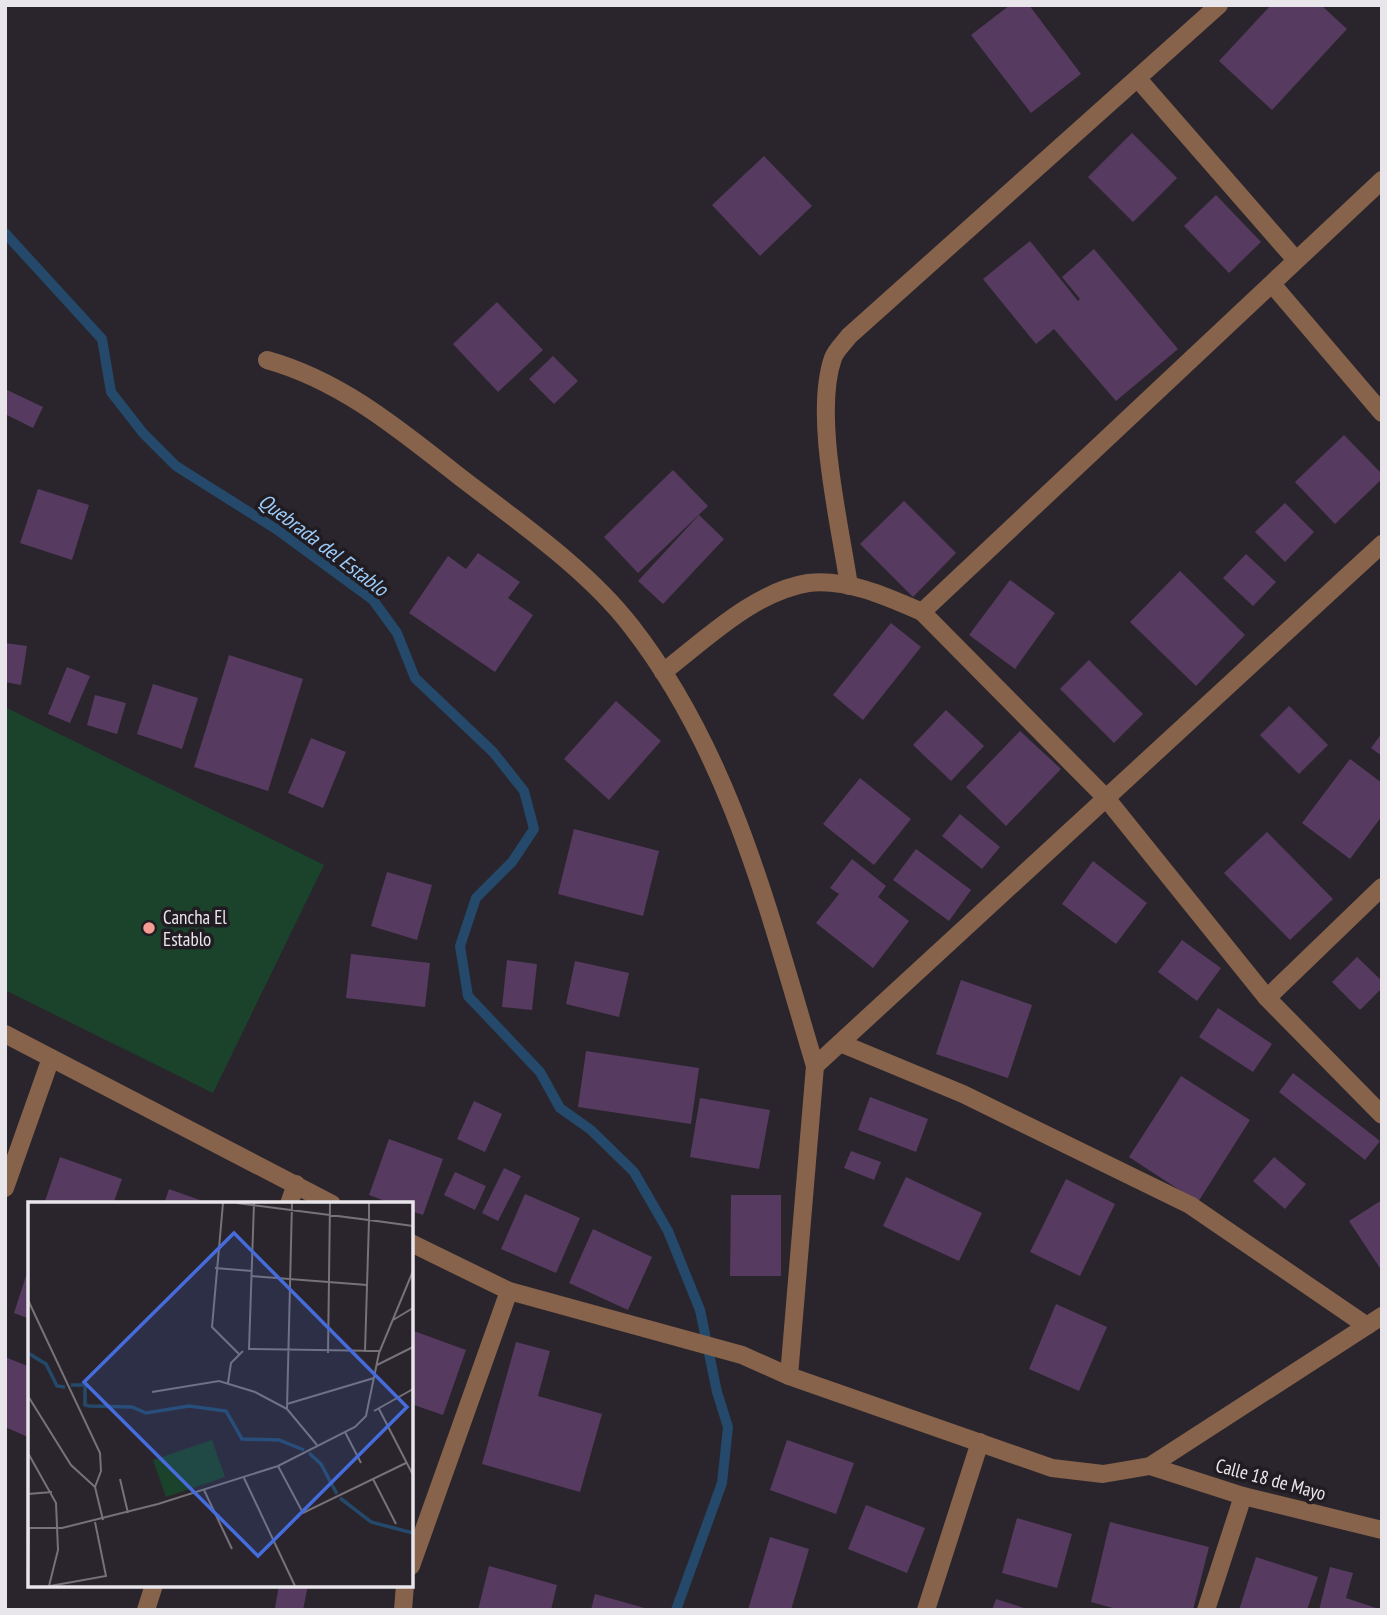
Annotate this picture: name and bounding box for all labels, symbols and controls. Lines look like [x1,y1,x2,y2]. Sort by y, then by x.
water label: Quebrada del Establo [253,487,395,603]
place label: Cancha El Establo [163,905,227,951]
marker: Cancha El Establo [141,920,157,936]
inset map [28,1202,413,1587]
street label: Calle 18 de Mayo [1213,1453,1329,1505]

